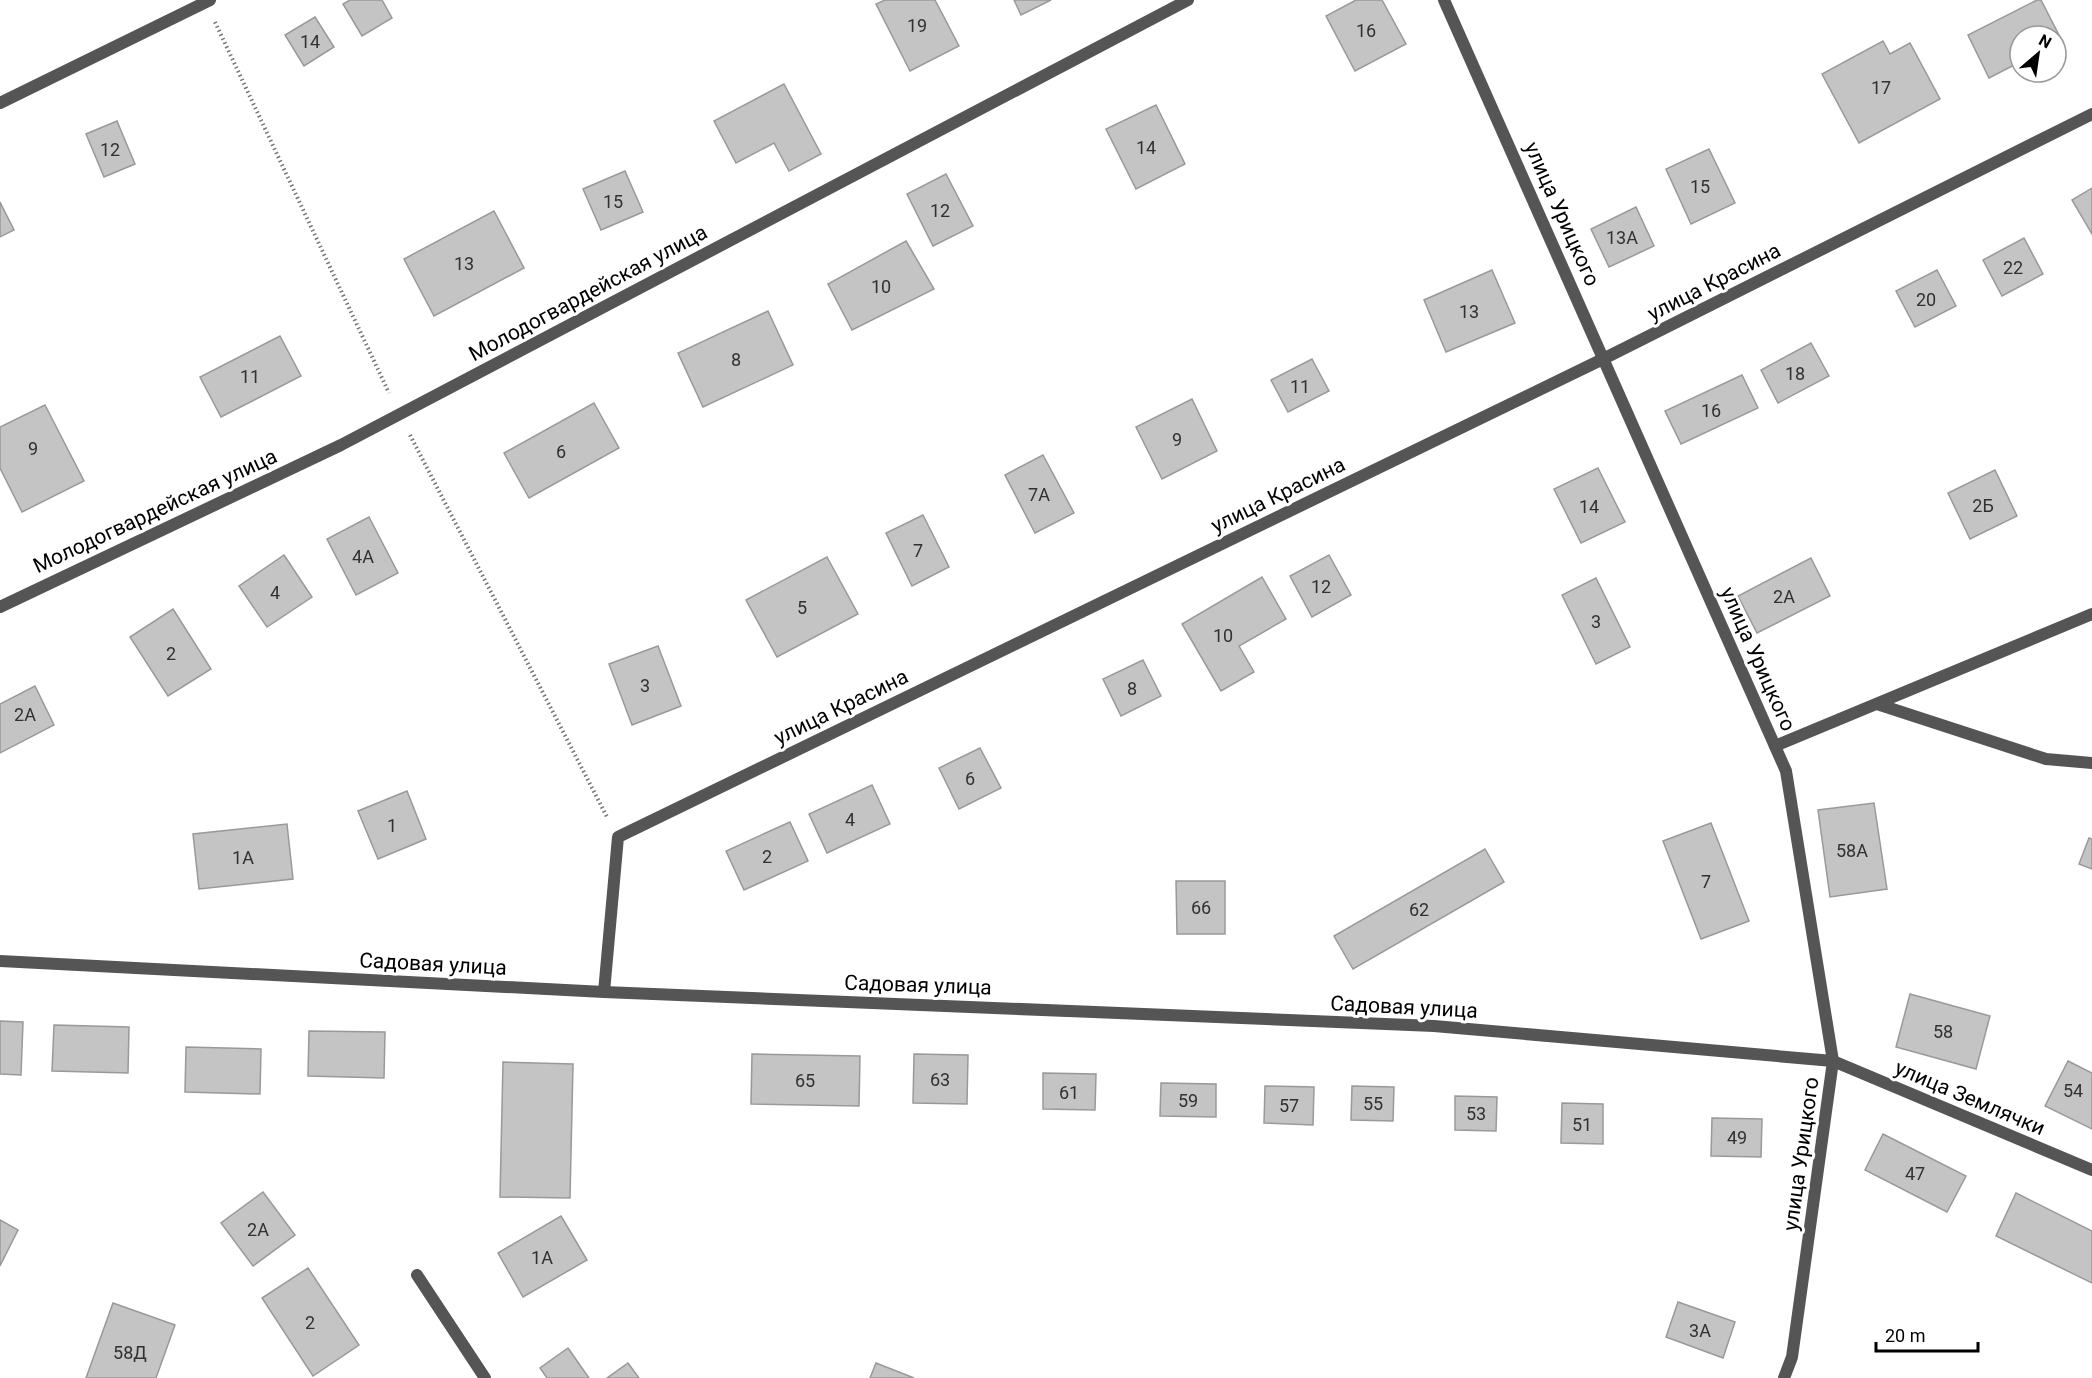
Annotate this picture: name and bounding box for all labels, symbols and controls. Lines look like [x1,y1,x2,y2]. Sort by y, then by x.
house number: 19 [907,15,927,36]
house number: 16 [1356,20,1376,41]
north arrow [2008,24,2068,84]
text: N [2035,30,2055,52]
house number: 14 [300,31,320,52]
house number: 17 [1871,77,1891,98]
house number: 14 [1136,137,1156,158]
street label: улица Урицкого [1519,138,1605,290]
house number: 12 [100,139,120,160]
house number: 15 [1690,176,1710,197]
house number: 15 [603,191,623,212]
house number: 12 [930,200,950,221]
street label: Молодогвардейская улица [465,220,711,366]
house number: 13А [1606,227,1638,248]
street label: улица Красина [1644,238,1784,326]
house number: 13 [454,253,474,274]
house number: 22 [2003,257,2023,278]
house number: 10 [871,276,891,297]
house number: 20 [1916,289,1936,310]
house number: 13 [1459,301,1479,322]
house number: 8 [731,349,741,370]
house number: 18 [1785,363,1805,384]
house number: 11 [240,366,260,387]
house number: 11 [1290,376,1310,397]
house number: 16 [1701,400,1721,421]
house number: 9 [1172,429,1182,450]
house number: 9 [28,438,38,459]
house number: 6 [556,441,566,462]
street label: Молодогвардейская улица [29,444,281,578]
street label: улица Красина [1207,452,1349,538]
house number: 7А [1028,484,1050,505]
house number: 2Б [1972,495,1994,516]
house number: 14 [1579,496,1599,517]
house number: 7 [913,540,923,561]
house number: 4А [352,546,374,567]
house number: 12 [1311,576,1331,597]
house number: 4 [270,582,280,603]
street label: улица Урицкого [1715,583,1801,735]
house number: 2А [1773,586,1795,607]
house number: 5 [797,597,807,618]
house number: 3 [1591,611,1601,632]
house number: 10 [1213,625,1233,646]
house number: 2 [166,643,176,664]
street label: улица Красина [770,664,912,750]
house number: 3 [640,675,650,696]
house number: 8 [1127,678,1137,699]
house number: 2А [14,704,36,725]
house number: 6 [965,768,975,789]
house number: 4 [845,809,855,830]
house number: 1 [387,815,397,836]
house number: 58А [1836,840,1868,861]
house number: 2 [762,846,772,867]
house number: 1А [232,847,254,868]
house number: 7 [1701,871,1711,892]
house number: 66 [1191,897,1211,918]
house number: 62 [1409,899,1429,920]
street label: Садовая улица [359,948,507,980]
street label: Садовая улица [844,970,992,1000]
street label: Садовая улица [1330,991,1478,1023]
house number: 58 [1933,1021,1953,1042]
street label: улица Землячки [1891,1056,2049,1140]
house number: 63 [930,1069,950,1090]
house number: 65 [795,1070,815,1091]
street label: улица Урицкого [1778,1076,1824,1232]
house number: 54 [2063,1080,2083,1101]
house number: 61 [1059,1082,1079,1103]
house number: 59 [1178,1090,1198,1111]
house number: 55 [1363,1093,1383,1114]
house number: 57 [1279,1095,1299,1116]
house number: 53 [1466,1103,1486,1124]
house number: 51 [1572,1114,1592,1135]
house number: 49 [1727,1127,1747,1148]
house number: 47 [1905,1163,1925,1184]
house number: 2А [247,1219,269,1240]
house number: 1А [531,1247,553,1268]
house number: 2 [305,1312,315,1333]
scale bar [1876,1315,1978,1353]
house number: 3А [1689,1320,1711,1341]
text: 20 m [1885,1325,1925,1346]
house number: 58Д [113,1342,147,1363]

